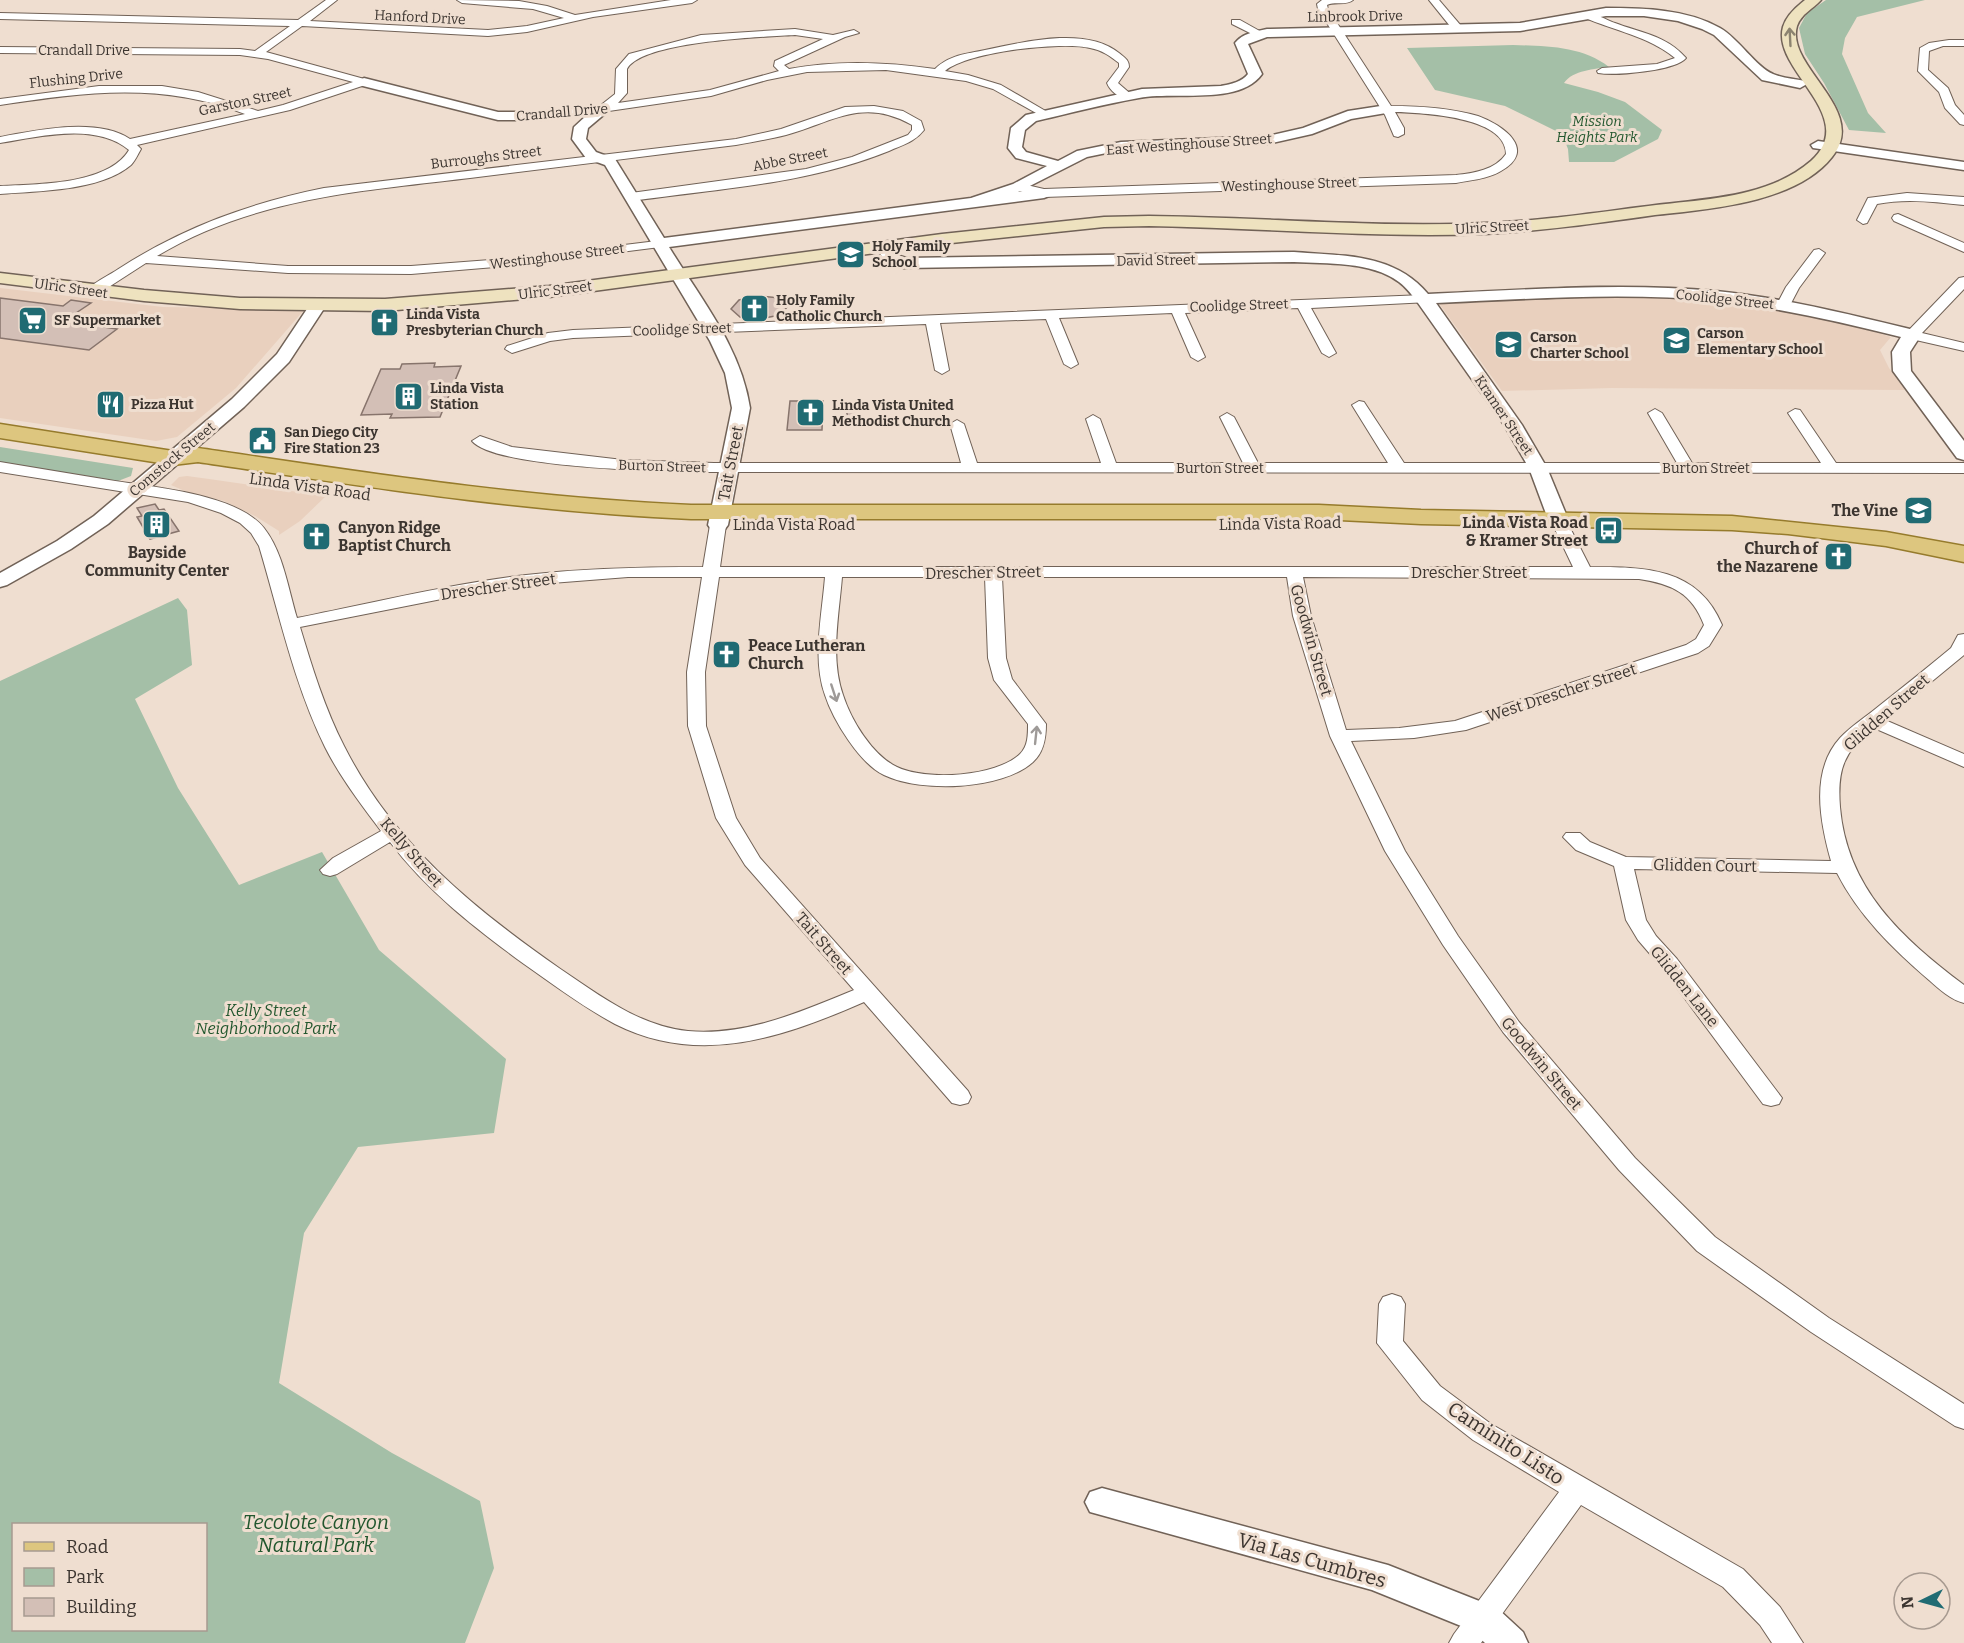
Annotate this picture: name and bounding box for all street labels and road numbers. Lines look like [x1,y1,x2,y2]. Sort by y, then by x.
street label: Hanford Drive [374,7,466,28]
street label: Linbrook Drive [1307,7,1403,26]
street label: Crandall Drive [38,42,130,59]
street label: Flushing Drive [28,65,124,92]
street label: Garston Street [197,83,293,120]
street label: Crandall Drive [515,100,609,125]
street label: East Westinghouse Street [1106,130,1273,159]
street label: Burroughs Street [430,142,542,173]
street label: Abbe Street [751,144,829,175]
street label: Westinghouse Street [1221,174,1357,195]
street label: Ulric Street [1455,217,1530,238]
street label: Westinghouse Street [489,240,625,273]
street label: David Street [1116,251,1196,270]
street label: Ulric Street [33,275,109,302]
street label: Ulric Street [517,278,593,303]
street label: Coolidge Street [1675,286,1775,313]
street label: Coolidge Street [1189,295,1289,316]
street label: Coolidge Street [632,319,732,340]
street label: Kramer Street [1471,372,1537,458]
street label: Comstock Street [126,419,219,500]
street label: Tait Street [714,424,747,502]
street label: Burton Street [618,456,706,477]
street label: Burton Street [1176,460,1264,477]
street label: Burton Street [1662,460,1750,477]
street label: Linda Vista Road [248,469,373,505]
street label: Linda Vista Road [1219,513,1342,534]
street label: Linda Vista Road [733,515,856,534]
street label: Drescher Street [925,562,1042,583]
street label: Drescher Street [1411,563,1527,582]
street label: Drescher Street [439,569,557,604]
street label: Goodwin Street [1286,582,1337,698]
street label: West Drescher Street [1484,659,1639,726]
street label: Glidden Street [1840,670,1933,755]
street label: Kelly Street [376,814,447,891]
street label: Glidden Court [1653,855,1757,876]
street label: Tait Street [791,908,856,978]
street label: Glidden Lane [1646,942,1723,1030]
street label: Goodwin Street [1497,1013,1586,1114]
street label: Caminito Listo [1443,1396,1569,1490]
street label: Via Las Cumbres [1235,1527,1389,1593]

